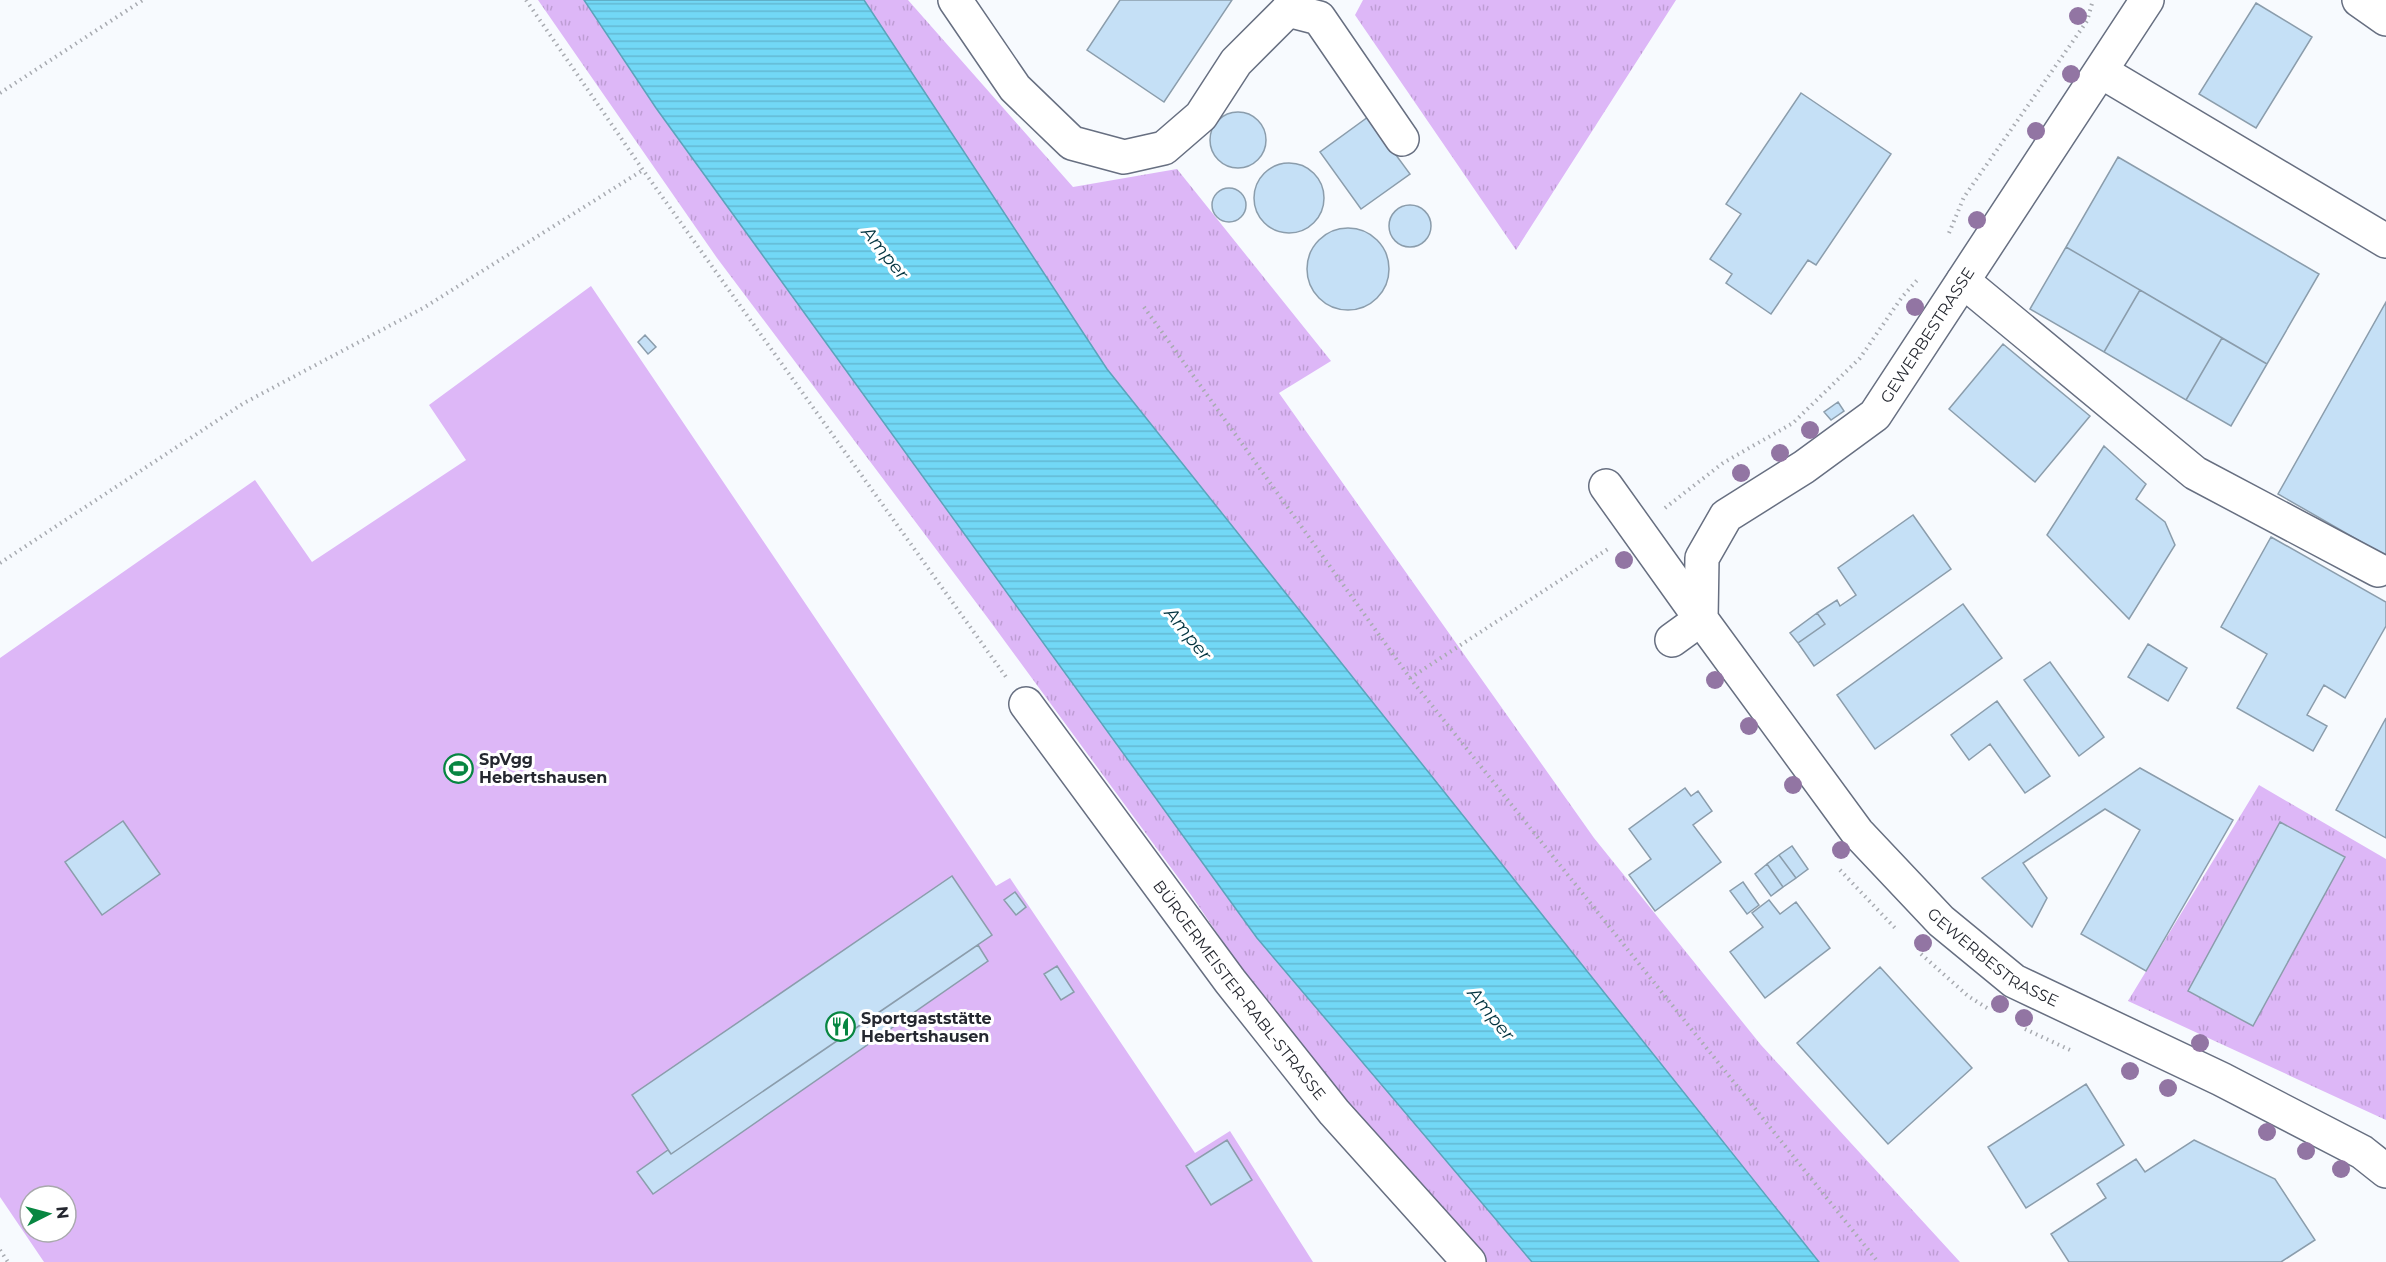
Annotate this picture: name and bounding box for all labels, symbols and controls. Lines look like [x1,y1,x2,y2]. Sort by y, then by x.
water label: Amper [856,221,914,285]
street label: GEWERBESTRASSE [1876,264,1978,407]
water label: Amper [1159,602,1217,666]
place label: SpVgg Hebertshausen [479,750,607,787]
sports icon: SpVgg Hebertshausen [442,752,474,784]
street label: BÜRGERMEISTER-RABL-STRASSE [1149,877,1330,1104]
street label: GEWERBESTRASSE [1923,904,2062,1011]
water label: Amper [1462,982,1520,1046]
place label: Sportgaststätte Hebertshausen [861,1009,992,1046]
restaurant icon: Sportgaststätte Hebertshausen [824,1011,856,1043]
north arrow [18,1184,78,1244]
text: N [52,1205,73,1220]

